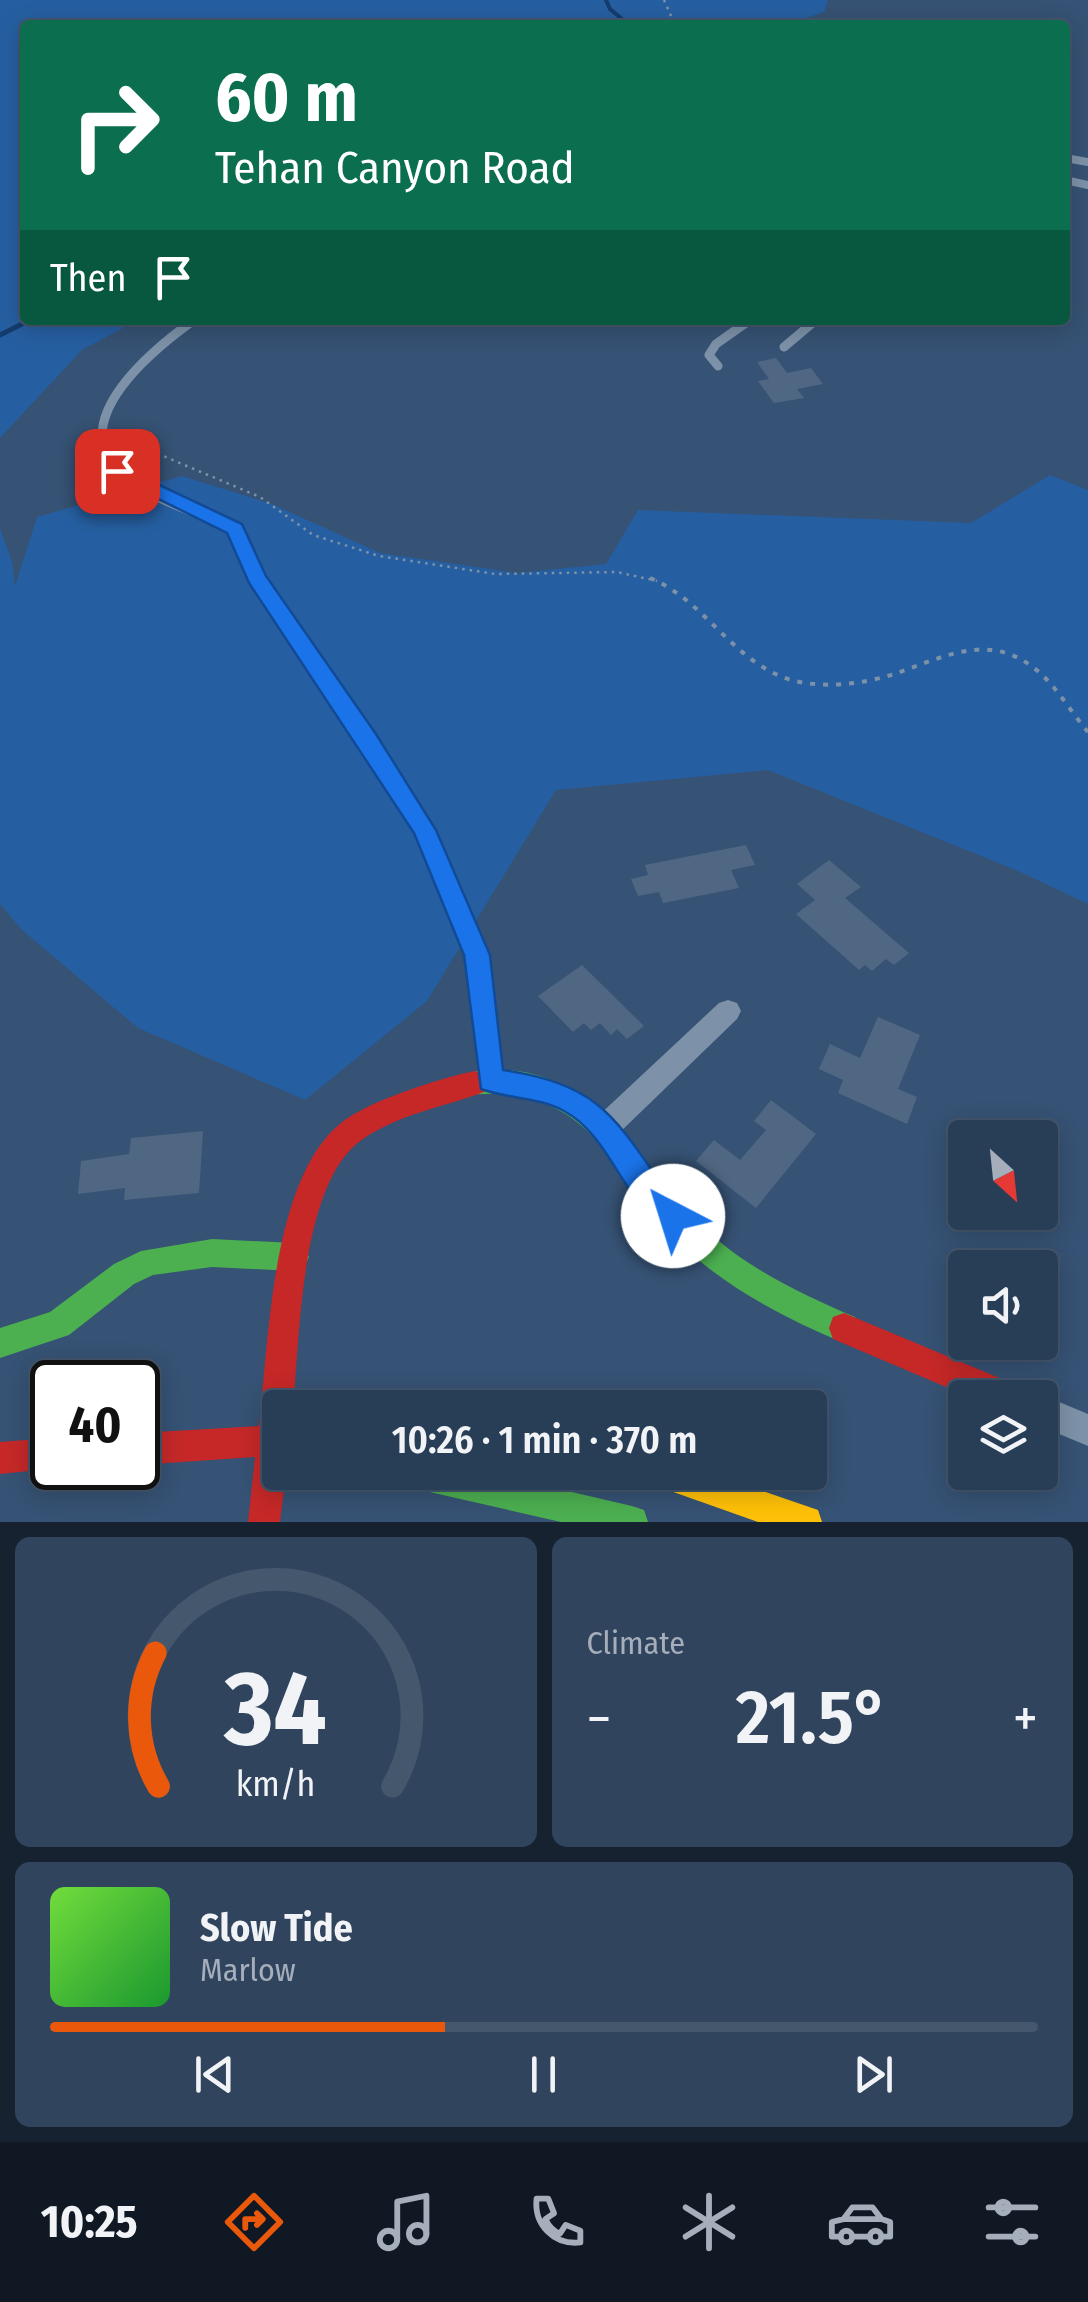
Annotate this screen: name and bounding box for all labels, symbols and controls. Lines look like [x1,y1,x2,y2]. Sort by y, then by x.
text: 60 m [215,56,358,140]
icon: right [50,60,180,190]
text: Tehan Canyon Road [215,141,575,195]
icon: arrive [146,250,201,305]
text: Then [50,255,126,301]
pin [75,429,160,514]
icon: arrive [90,444,145,499]
north arrow [948,1120,1058,1230]
map controls [948,1120,1058,1490]
position arrow [621,1164,725,1268]
button: sound [948,1250,1058,1360]
speed limit sign: 40 [30,1360,160,1490]
button: layers [948,1380,1058,1490]
text: 10:26 · 1 min · 370 m [392,1417,697,1463]
text: Climate [587,1624,685,1662]
text: 34 [224,1647,327,1772]
text: 21.5° [736,1673,888,1763]
text: − [587,1686,611,1752]
text: + [1013,1686,1038,1752]
text: km/h [236,1763,316,1805]
text: Slow Tide [200,1905,353,1951]
text: Marlow [200,1951,296,1989]
icon: previous [187,2047,242,2102]
icon: pause [516,2047,571,2102]
icon: next [846,2047,901,2102]
icon: directions [219,2187,289,2257]
icon: music [371,2187,441,2257]
icon: phone [522,2187,592,2257]
icon: climate [674,2187,744,2257]
icon: car [826,2187,896,2257]
icon: filters [977,2187,1047,2257]
text: 10:25 [41,2195,138,2249]

